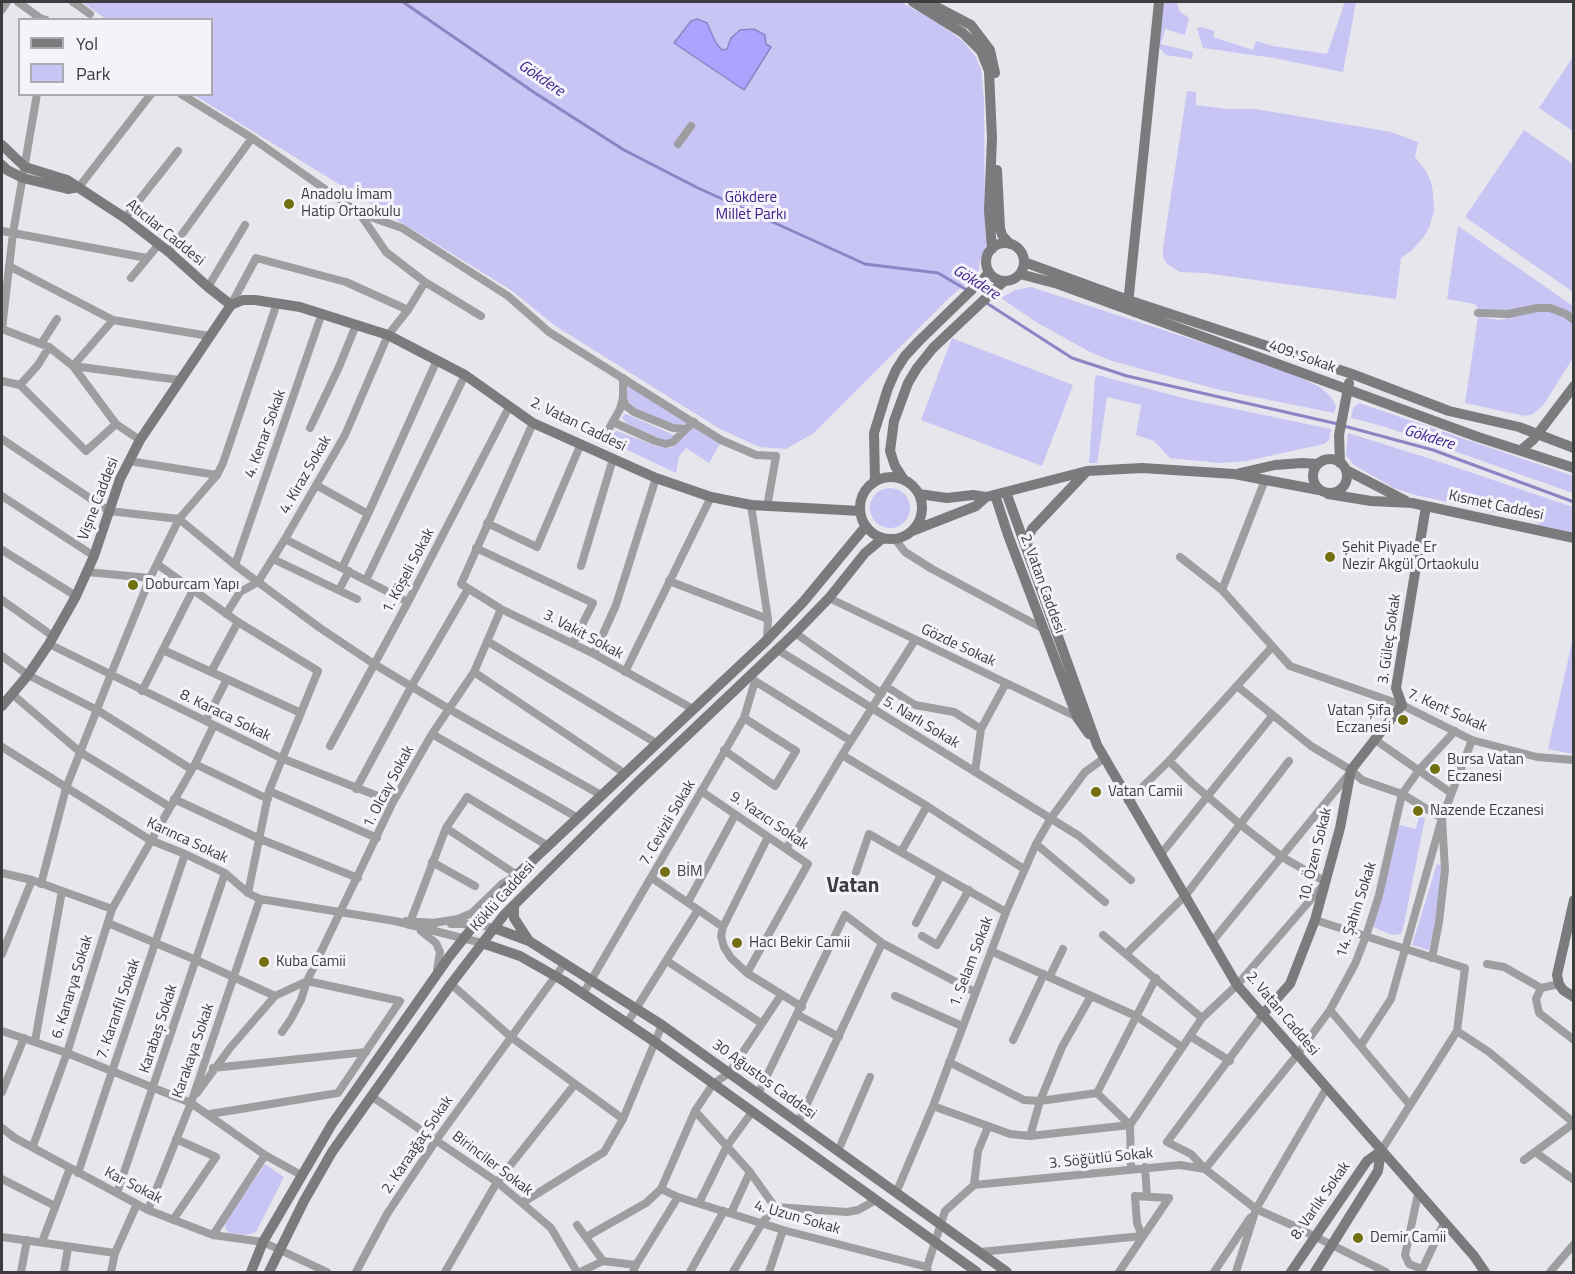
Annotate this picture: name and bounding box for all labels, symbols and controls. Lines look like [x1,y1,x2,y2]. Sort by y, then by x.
legend [18,18,213,96]
text: Yol [76,30,98,57]
water label: Gökdere [514,57,568,101]
text: Park [76,60,110,87]
place label: Anadolu İmam Hatip Ortaokulu [301,186,401,221]
park label: Gökdere Millet Parkı [716,189,786,224]
street label: Atıcılar Caddesi [122,196,208,270]
marker: Anadolu İmam Hatip Ortaokulu [282,197,296,211]
water label: Gökdere [949,261,1003,305]
street label: 409. Sokak [1266,337,1338,377]
street label: 4. Kenar Sokak [242,387,290,481]
street label: 2. Vatan Caddesi [527,394,629,456]
water label: Gökdere [1402,421,1456,455]
street label: 4. Kiraz Sokak [276,433,336,517]
street label: Vişne Caddesi [75,455,123,543]
street label: Kısmet Caddesi [1447,487,1545,525]
street label: 1. Köşeli Sokak [379,525,439,617]
street label: 2. Vatan Caddesi [1016,532,1068,636]
place label: Şehit Piyade Er Nezir Akgül Ortaokulu [1342,539,1479,574]
marker: Şehit Piyade Er Nezir Akgül Ortaokulu [1323,550,1337,564]
place label: Doburcam Yapı [145,576,239,594]
marker: Doburcam Yapı [126,578,140,592]
street label: 3. Güleç Sokak [1375,593,1405,685]
street label: 3. Vakit Sokak [540,606,626,664]
street label: Gözde Sokak [918,621,998,671]
street label: 7. Kent Sokak [1404,685,1490,737]
street label: 8. Karaca Sokak [177,686,273,746]
street label: 5. Narlı Sokak [880,693,962,753]
place label: Vatan Şifa Eczanesi [1327,702,1391,737]
marker: Vatan Şifa Eczanesi [1396,713,1410,727]
street label: 1. Olcay Sokak [360,743,418,831]
place label: Bursa Vatan Eczanesi [1447,751,1524,786]
marker: Bursa Vatan Eczanesi [1428,762,1442,776]
street label: 7. Cevizli Sokak [636,777,700,869]
place label: Vatan Camii [1108,783,1183,801]
marker: Vatan Camii [1089,785,1103,799]
street label: 9. Yazıcı Sokak [726,788,812,854]
place label: Nazende Eczanesi [1430,802,1544,820]
marker: Nazende Eczanesi [1411,804,1425,818]
street label: 10. Özen Sokak [1296,806,1336,904]
street label: Karınca Sokak [143,814,231,868]
street label: Köklü Caddesi [467,858,539,936]
street label: 14. Şahin Sokak [1333,860,1381,960]
place label: BİM [677,863,703,881]
marker: BİM [658,865,672,879]
district label: Vatan [827,874,879,900]
street label: 1. Selam Sokak [947,914,997,1010]
street label: 6. Kanarya Sokak [49,933,97,1041]
place label: Hacı Bekir Camii [749,934,850,952]
marker: Hacı Bekir Camii [730,936,744,950]
place label: Kuba Camii [276,953,346,971]
marker: Kuba Camii [257,955,271,969]
street label: 7. Karanfil Sokak [93,957,145,1061]
street label: 2. Vatan Caddesi [1242,968,1322,1060]
street label: Karabaş Sokak [136,982,182,1076]
street label: Karakaya Sokak [169,1001,219,1101]
street label: 30 Ağustos Caddesi [708,1036,820,1124]
street label: 2. Karaağaç Sokak [379,1093,457,1197]
street label: Birinciler Sokak [448,1128,536,1200]
street label: 3. Söğütlü Sokak [1048,1145,1154,1173]
street label: 8. Varlık Sokak [1288,1159,1354,1243]
street label: Kar Sokak [101,1164,165,1208]
street label: 4. Uzun Sokak [752,1197,842,1239]
place label: Demir Camii [1370,1229,1446,1247]
marker: Demir Camii [1351,1231,1365,1245]

